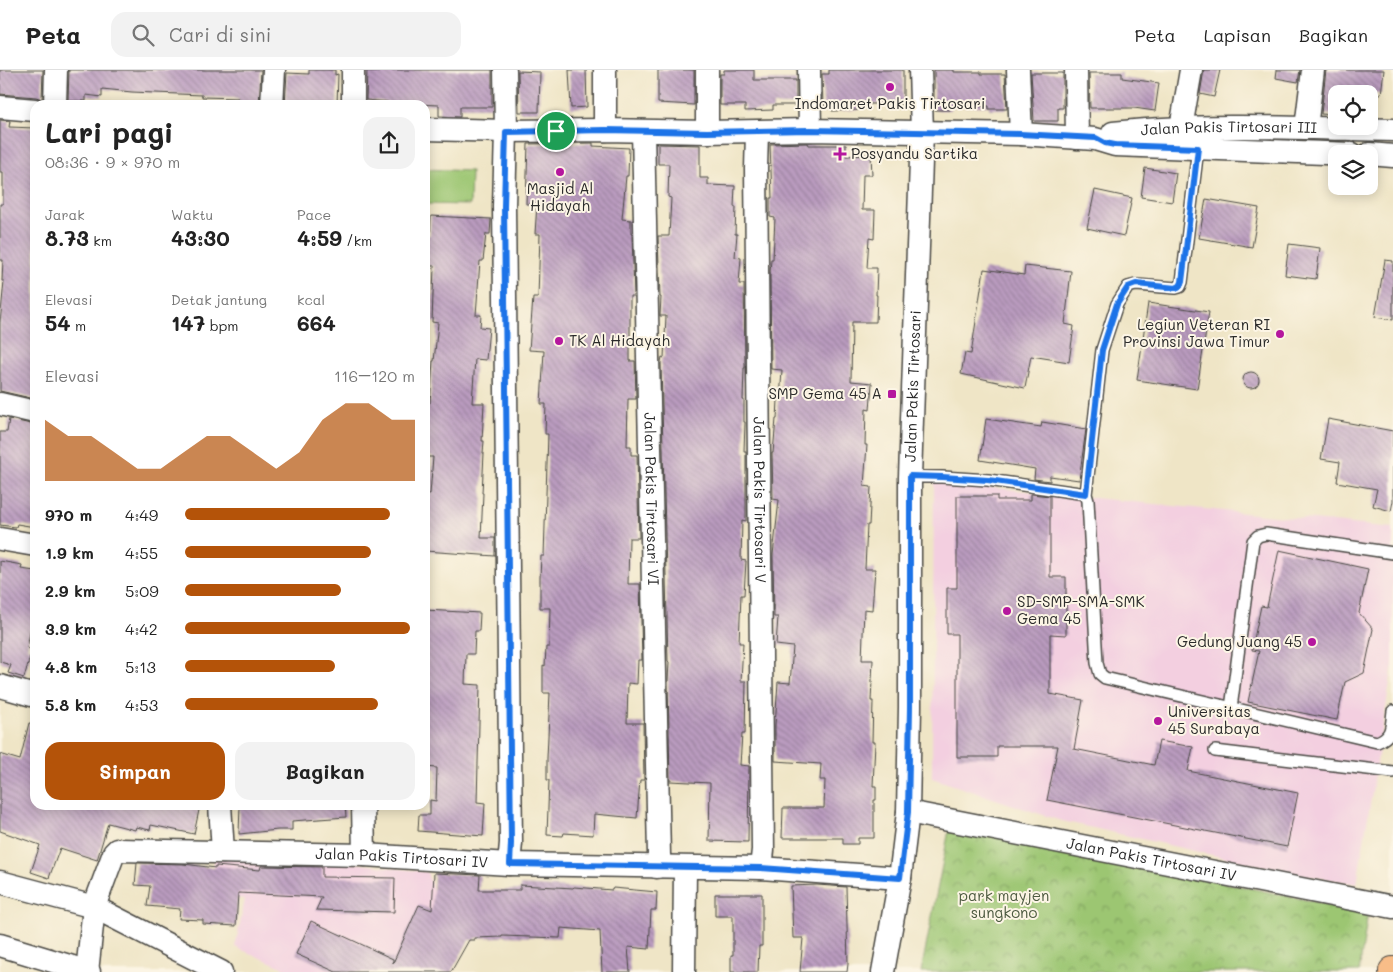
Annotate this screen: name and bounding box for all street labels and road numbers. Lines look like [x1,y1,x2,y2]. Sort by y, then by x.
street label: Jalan Pakis Tirtosari III [1140,116,1318,139]
street label: Jalan Pakis Tirtosari [900,310,925,462]
street label: Jalan Pakis Tirtosari VI [640,412,664,586]
street label: Jalan Pakis Tirtosari V [750,417,771,583]
street label: Jalan Pakis Tirtosari IV [1065,832,1238,885]
street label: Jalan Pakis Tirtosari IV [315,843,489,872]

